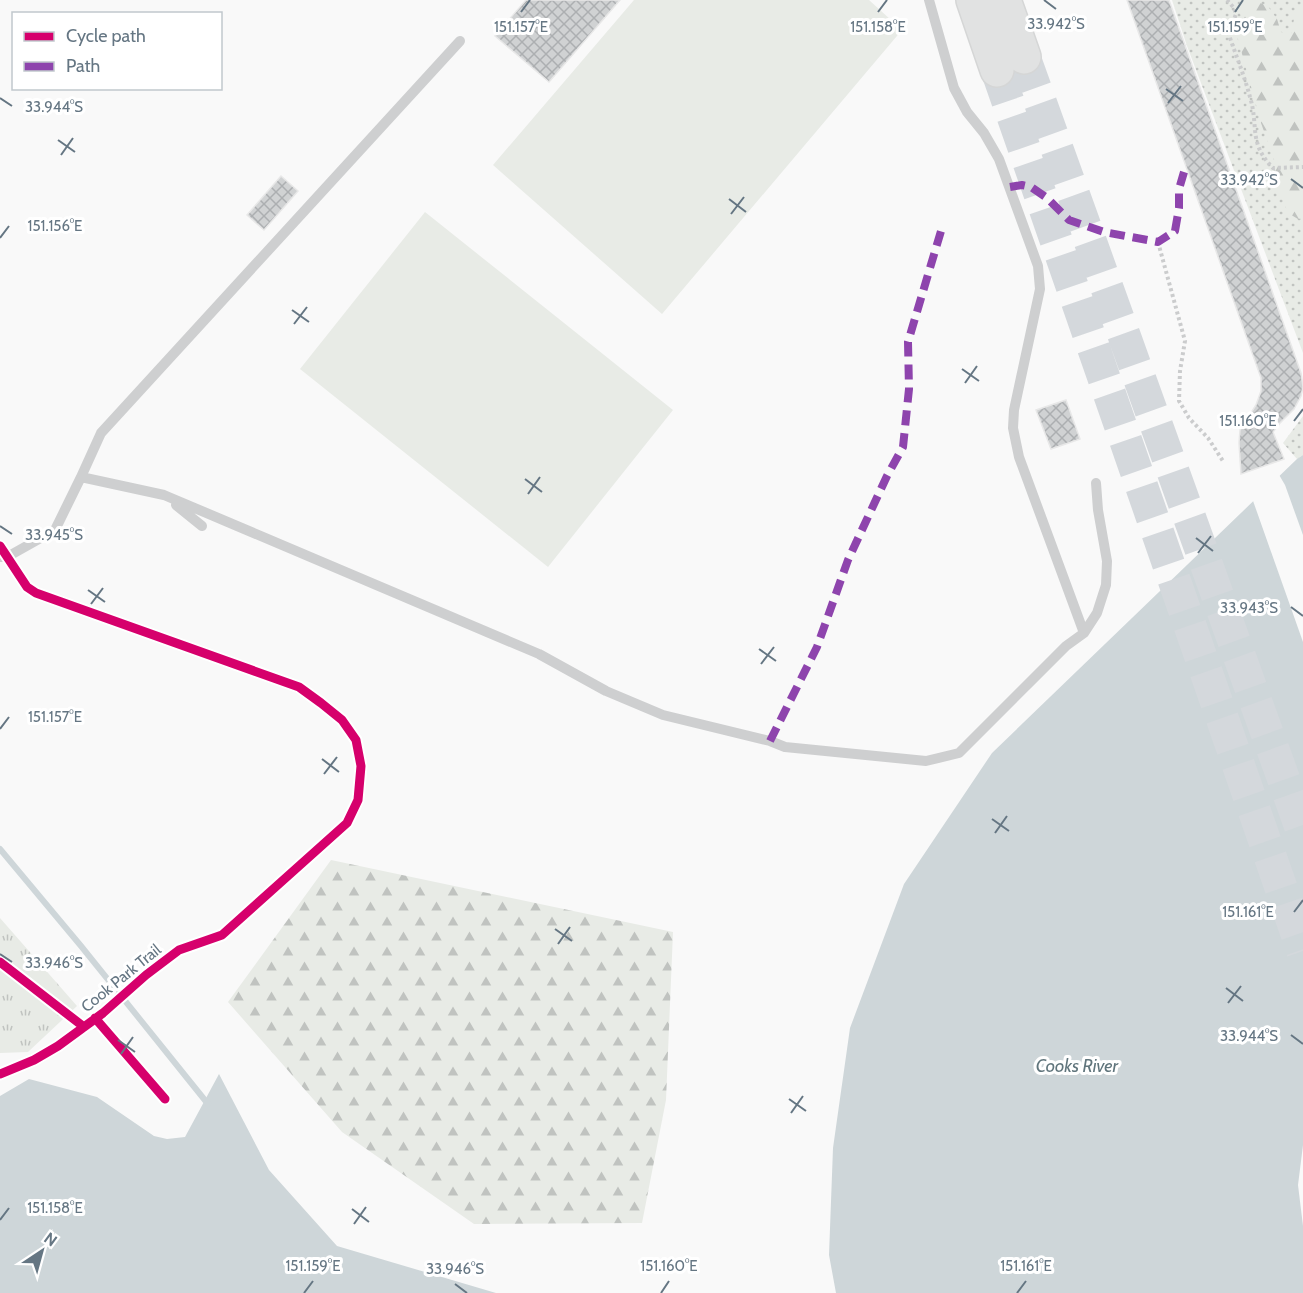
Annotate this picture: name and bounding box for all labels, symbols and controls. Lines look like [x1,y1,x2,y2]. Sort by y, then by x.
legend [12,12,222,90]
text: 33.942°S [1027,15,1085,33]
text: 151.157°E [494,18,548,36]
text: 151.158°E [850,18,906,36]
text: 151.159°E [1207,18,1263,36]
text: Cycle path [66,25,146,47]
text: Path [66,55,100,77]
text: 33.944°S [25,98,83,116]
text: 33.942°S [1220,171,1278,189]
text: 151.156°E [28,217,82,235]
text: 151.160°E [1219,412,1277,430]
text: 33.945°S [25,526,83,544]
text: 33.943°S [1220,599,1278,617]
text: 151.157°E [28,708,82,726]
text: 151.161°E [1222,903,1274,921]
street label: Cook Park Trail [77,940,165,1016]
text: 33.946°S [25,954,83,972]
text: 33.944°S [1220,1027,1278,1045]
water label: Cooks River [1036,1055,1120,1077]
text: 151.158°E [27,1199,83,1217]
north arrow [12,1221,72,1281]
text: N [40,1228,61,1250]
text: 151.159°E [285,1257,341,1275]
text: 151.160°E [640,1257,698,1275]
text: 151.161°E [1000,1257,1052,1275]
text: 33.946°S [426,1260,484,1278]

